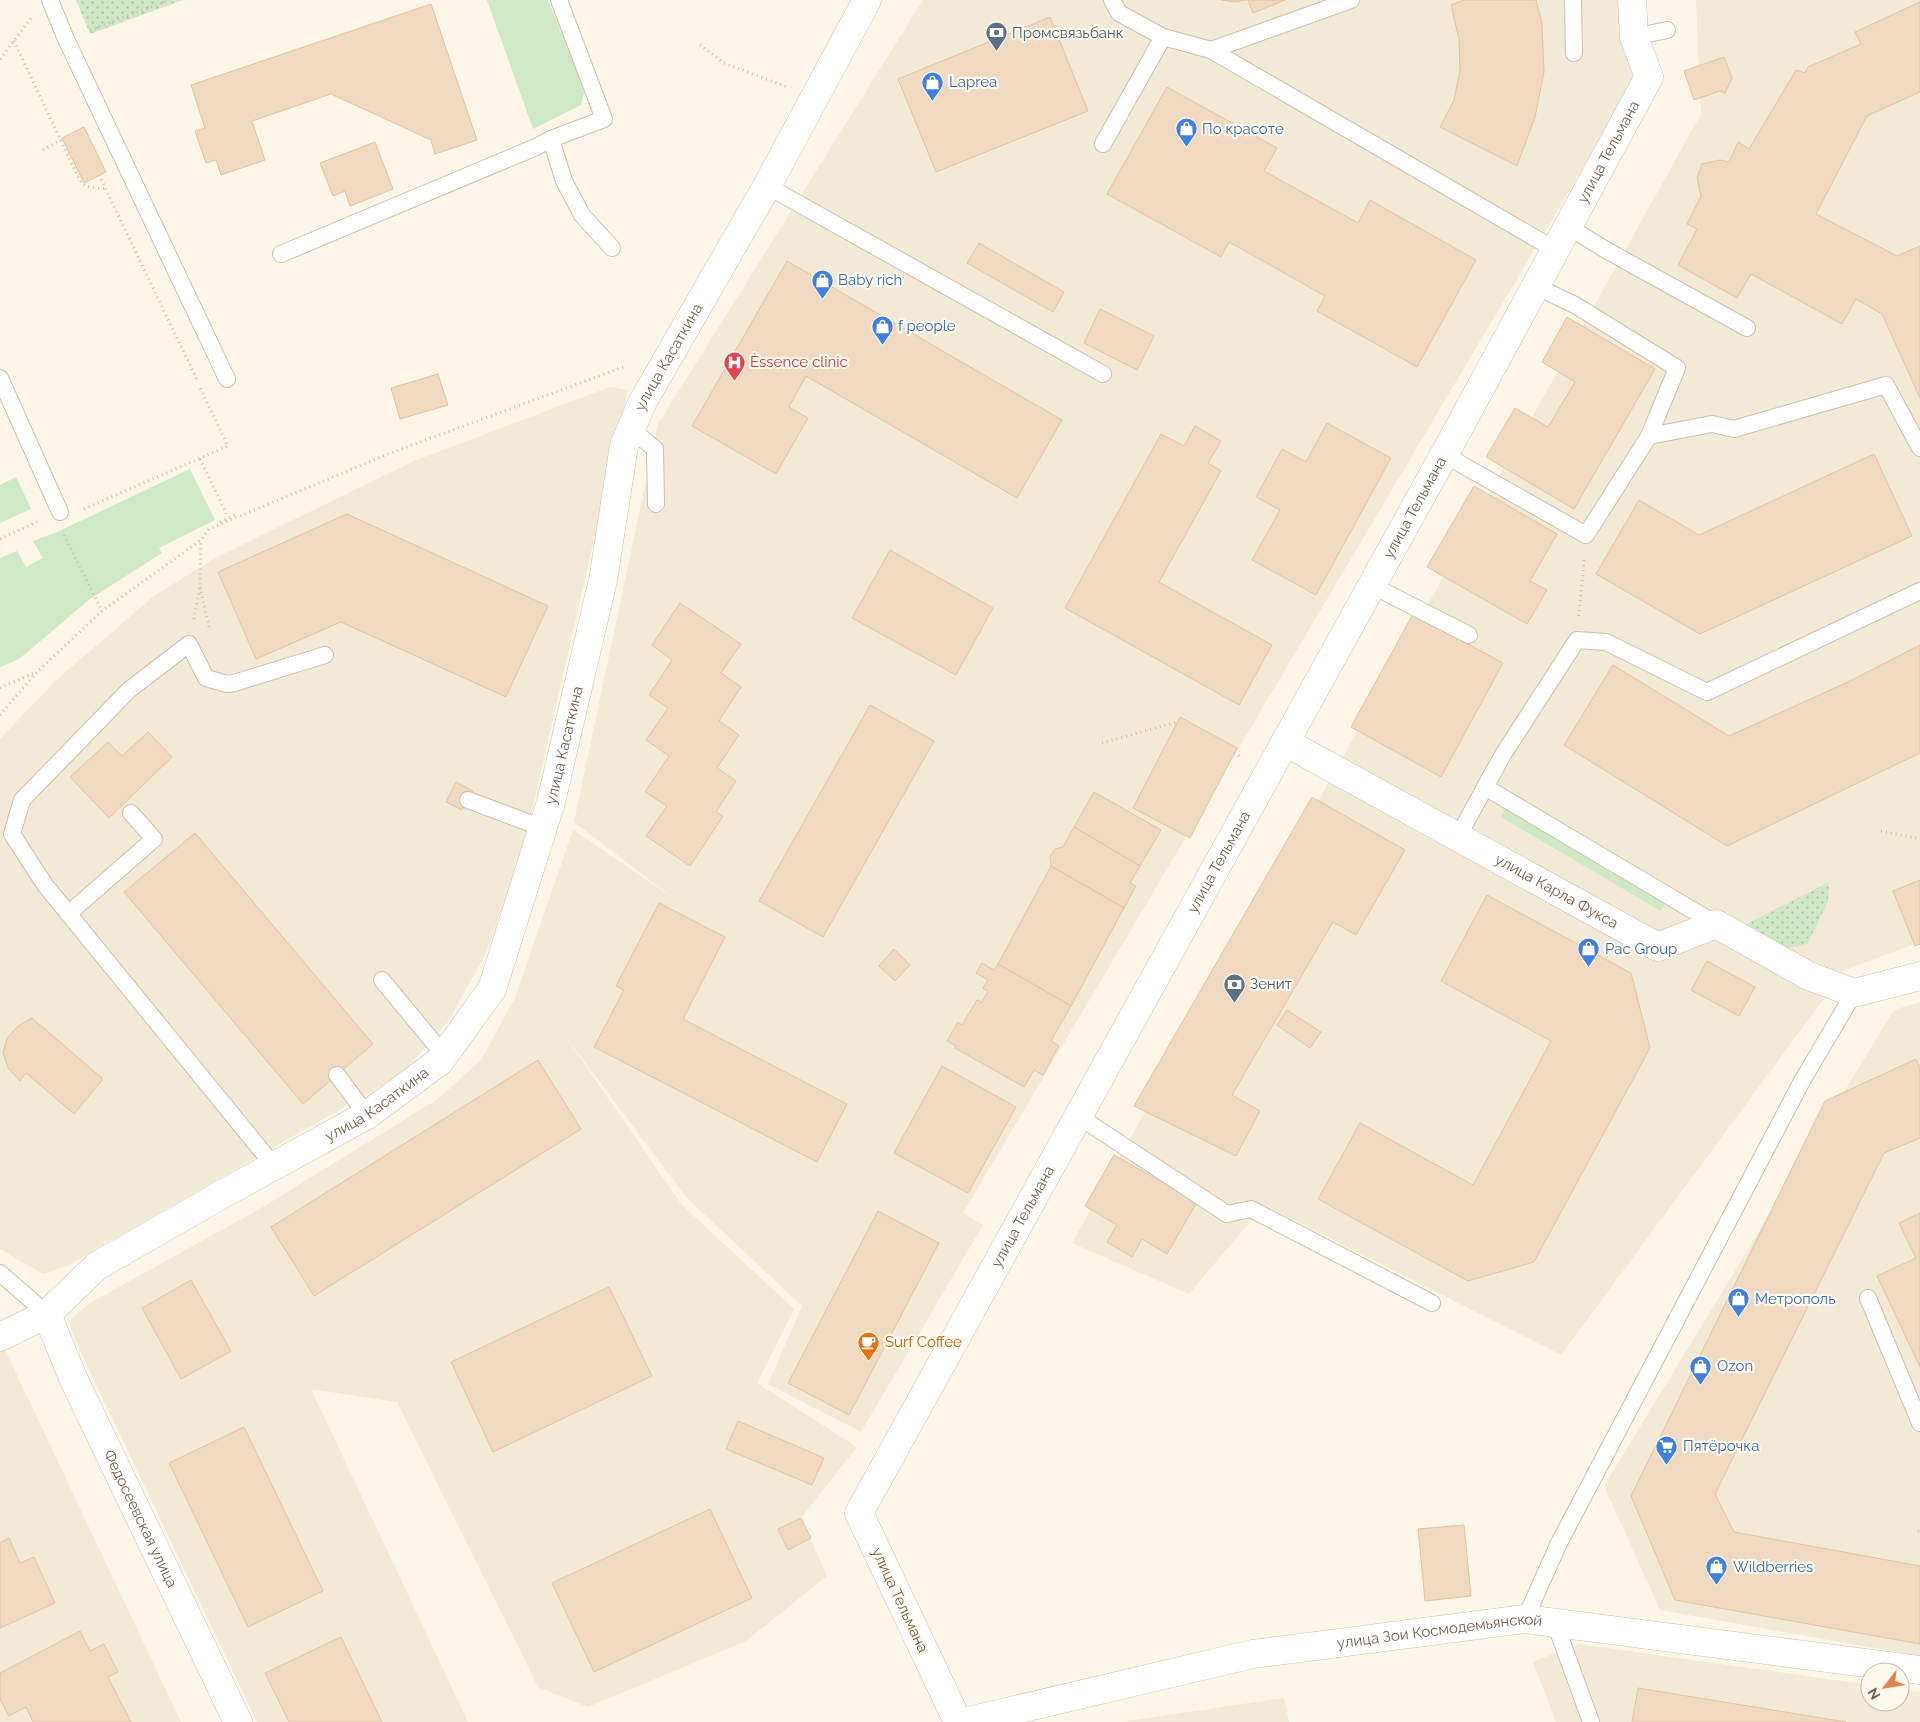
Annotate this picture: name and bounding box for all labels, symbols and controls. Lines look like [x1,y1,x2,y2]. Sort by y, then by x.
bank icon: Промсвязьбанк [984,21,1008,52]
place label: Промсвязьбанк [1012,24,1124,42]
shop icon: Laprea [921,70,945,101]
place label: Laprea [949,73,997,91]
street label: улица Тельмана [1573,98,1643,206]
shop icon: По красоте [1174,117,1198,148]
place label: По красоте [1202,120,1284,138]
shop icon: Baby rich [810,268,834,299]
place label: Baby rich [838,271,902,289]
street label: улица Касаткина [631,300,707,413]
shop icon: f people [870,314,894,345]
place label: f people [898,317,956,335]
hospital icon: Èssence clinic [722,350,746,381]
place label: Èssence clinic [750,353,848,371]
street label: улица Тельмана [1379,454,1450,562]
street label: улица Касаткина [542,684,587,806]
street label: улица Тельмана [1183,808,1254,916]
street label: улица Карла Фукса [1492,850,1621,932]
shop icon: Pac Group [1577,937,1601,968]
place label: Pac Group [1605,940,1677,958]
bank icon: Зенит [1222,972,1246,1003]
place label: Зенит [1250,975,1292,993]
street label: улица Касаткина [322,1063,432,1145]
street label: улица Тельмана [988,1162,1058,1271]
shop icon: Метрополь [1727,1287,1751,1318]
place label: Метрополь [1755,1290,1835,1308]
cafe icon: Surf Coffee [857,1330,881,1361]
place label: Surf Coffee [885,1333,962,1351]
shop icon: Ozon [1689,1354,1713,1385]
place label: Ozon [1717,1357,1753,1375]
supermarket icon: Пятёрочка [1655,1434,1679,1465]
place label: Пятёрочка [1683,1437,1759,1455]
street label: Федосеевская улица [100,1447,181,1590]
street label: улица Тельмана [868,1545,932,1655]
shop icon: Wildberries [1705,1555,1729,1586]
place label: Wildberries [1733,1558,1813,1576]
street label: улица Зои Космодемьянской [1336,1610,1544,1652]
north arrow [1860,1662,1910,1712]
text: N [1864,1685,1883,1702]

